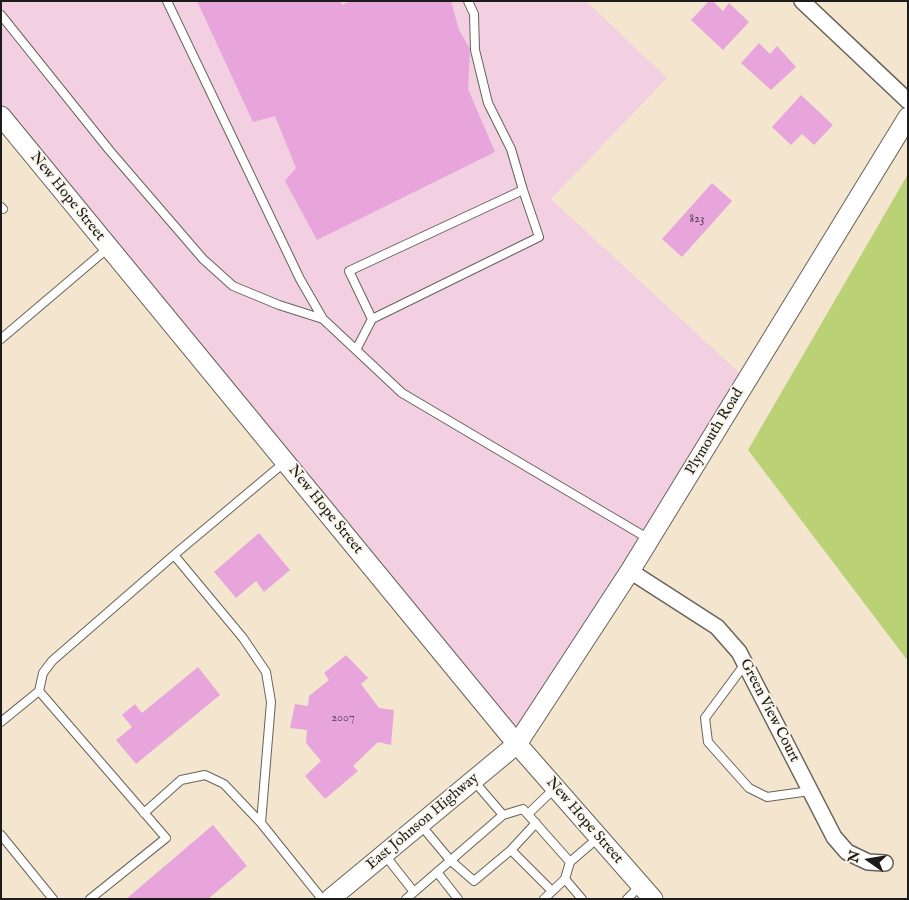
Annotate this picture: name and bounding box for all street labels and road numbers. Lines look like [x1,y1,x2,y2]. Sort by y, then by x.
street label: New Hope Street [26,149,108,245]
street label: Plymouth Road [682,386,748,478]
street label: New Hope Street [284,462,366,558]
street label: Green View Court [735,656,803,766]
street label: East Johnson Highway [363,770,483,874]
street label: New Hope Street [541,774,627,868]

